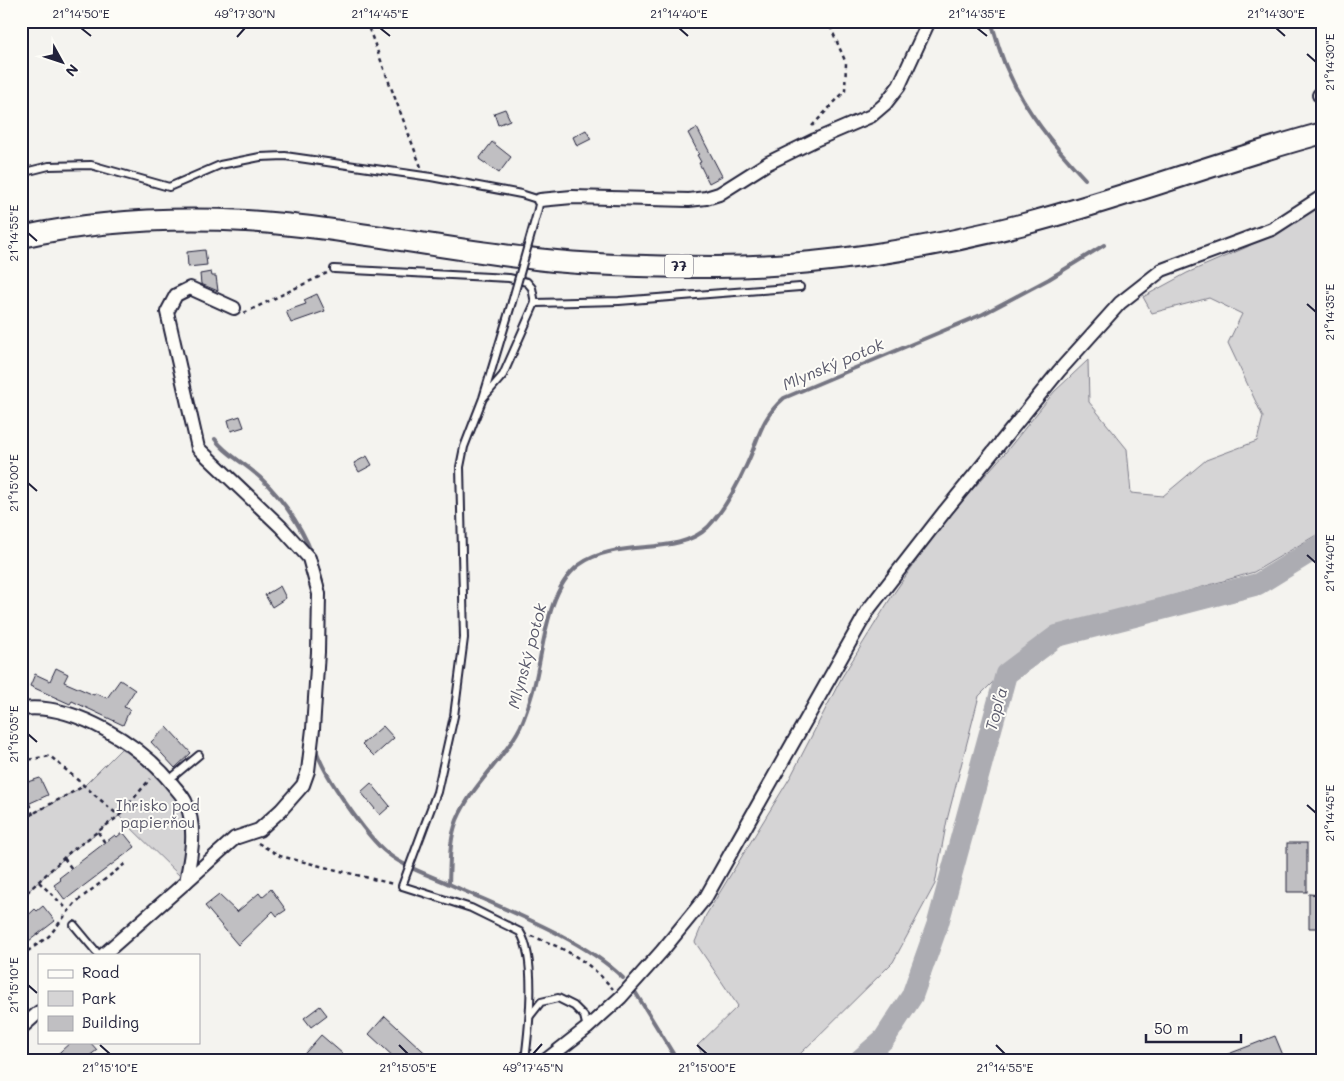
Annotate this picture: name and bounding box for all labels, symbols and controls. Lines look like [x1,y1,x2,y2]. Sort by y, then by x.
text: 21°14'50"E [52,5,110,21]
text: 49°17'30"N [215,5,275,21]
text: 21°14'45"E [352,5,409,21]
text: 21°14'40"E [650,5,708,21]
text: 21°14'35"E [949,5,1006,21]
text: 21°14'30"E [1247,5,1305,21]
text: 21°14'30"E [1321,33,1337,91]
north arrow [38,38,88,88]
text: N [62,60,83,81]
text: 21°14'55"E [5,204,21,261]
road number: 77 [665,255,693,278]
text: 21°14'35"E [1321,283,1337,340]
water label: Mlynský potok [779,333,887,394]
text: 21°15'00"E [5,454,21,512]
text: 21°14'40"E [1321,534,1337,592]
water label: Mlynský potok [502,600,551,711]
water label: Topľa [980,685,1011,733]
text: 21°15'05"E [5,705,21,763]
text: 21°14'45"E [1321,784,1337,841]
park label: Ihrisko pod papierňou [116,795,200,832]
legend [38,954,200,1044]
text: 21°15'10"E [5,957,21,1013]
text: Road [82,962,119,982]
text: Park [82,988,116,1008]
scale bar [1146,1011,1242,1043]
text: Building [82,1012,139,1032]
text: 50 m [1154,1018,1189,1038]
text: 21°15'10"E [82,1059,138,1075]
text: 21°15'05"E [379,1059,437,1075]
text: 49°17'45"N [503,1059,563,1075]
text: 21°15'00"E [678,1059,736,1075]
text: 21°14'55"E [977,1059,1034,1075]

